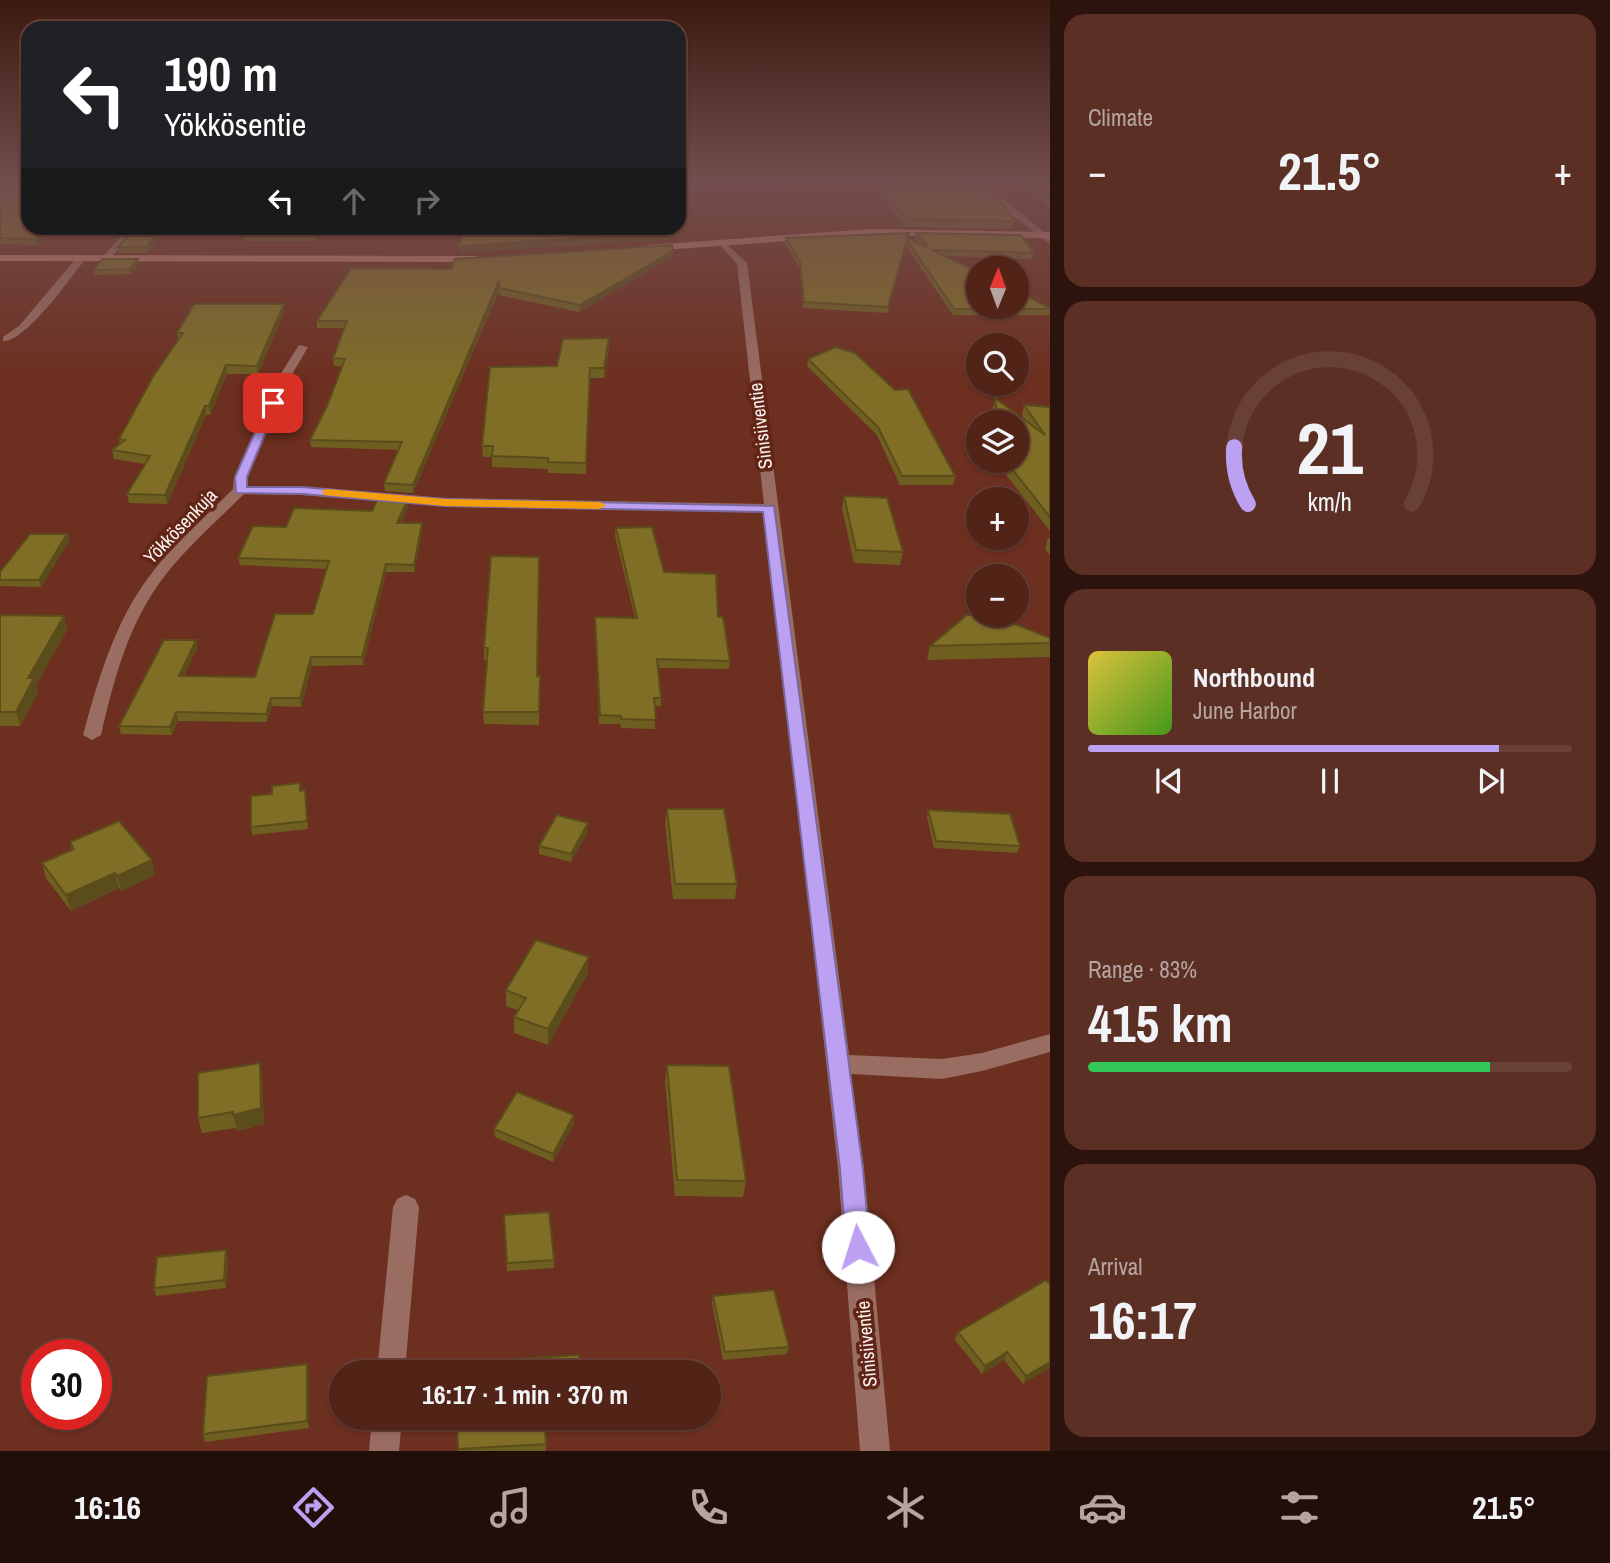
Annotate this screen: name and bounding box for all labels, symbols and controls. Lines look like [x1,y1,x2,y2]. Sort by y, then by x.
text: 190 m [164,40,278,106]
icon: left [49,49,140,140]
text: Climate [1088,102,1153,133]
text: Yökkösentie [164,103,306,146]
text: 21.5° [1278,136,1382,206]
text: − [1088,146,1106,197]
text: + [1554,146,1572,197]
icon: left [262,182,300,220]
icon: ahead [335,182,373,220]
icon: right [408,182,446,220]
north arrow [966,256,1029,318]
map controls [966,256,1029,627]
button: search [966,333,1029,396]
pin [243,373,303,433]
street label: Sinisiiventie [742,381,778,471]
icon: arrive [254,384,292,422]
text: 21 [1297,400,1364,498]
button: layers [966,410,1029,473]
street label: Yökkösenkuja [137,482,223,569]
text: km/h [1308,485,1352,519]
button: + [966,487,1029,550]
button: − [966,564,1029,627]
text: Northbound [1193,660,1315,695]
text: June Harbor [1193,695,1297,726]
icon: previous [1150,762,1188,800]
icon: pause [1311,762,1349,800]
icon: next [1472,762,1510,800]
text: Range · 83% [1088,954,1197,985]
text: 415 km [1088,988,1233,1058]
position arrow [821,1210,895,1284]
text: Arrival [1088,1251,1143,1282]
text: 16:17 [1088,1285,1197,1355]
street label: Sinisiiventie [849,1300,883,1388]
speed limit sign: 30 [21,1339,112,1430]
text: 16:17 · 1 min · 370 m [422,1377,628,1412]
icon: directions [289,1483,338,1532]
icon: music [486,1483,535,1532]
icon: phone [684,1483,733,1532]
icon: climate [881,1483,930,1532]
icon: car [1078,1483,1127,1532]
icon: filters [1275,1483,1324,1532]
text: 16:16 [74,1486,141,1529]
text: 21.5° [1472,1486,1536,1529]

